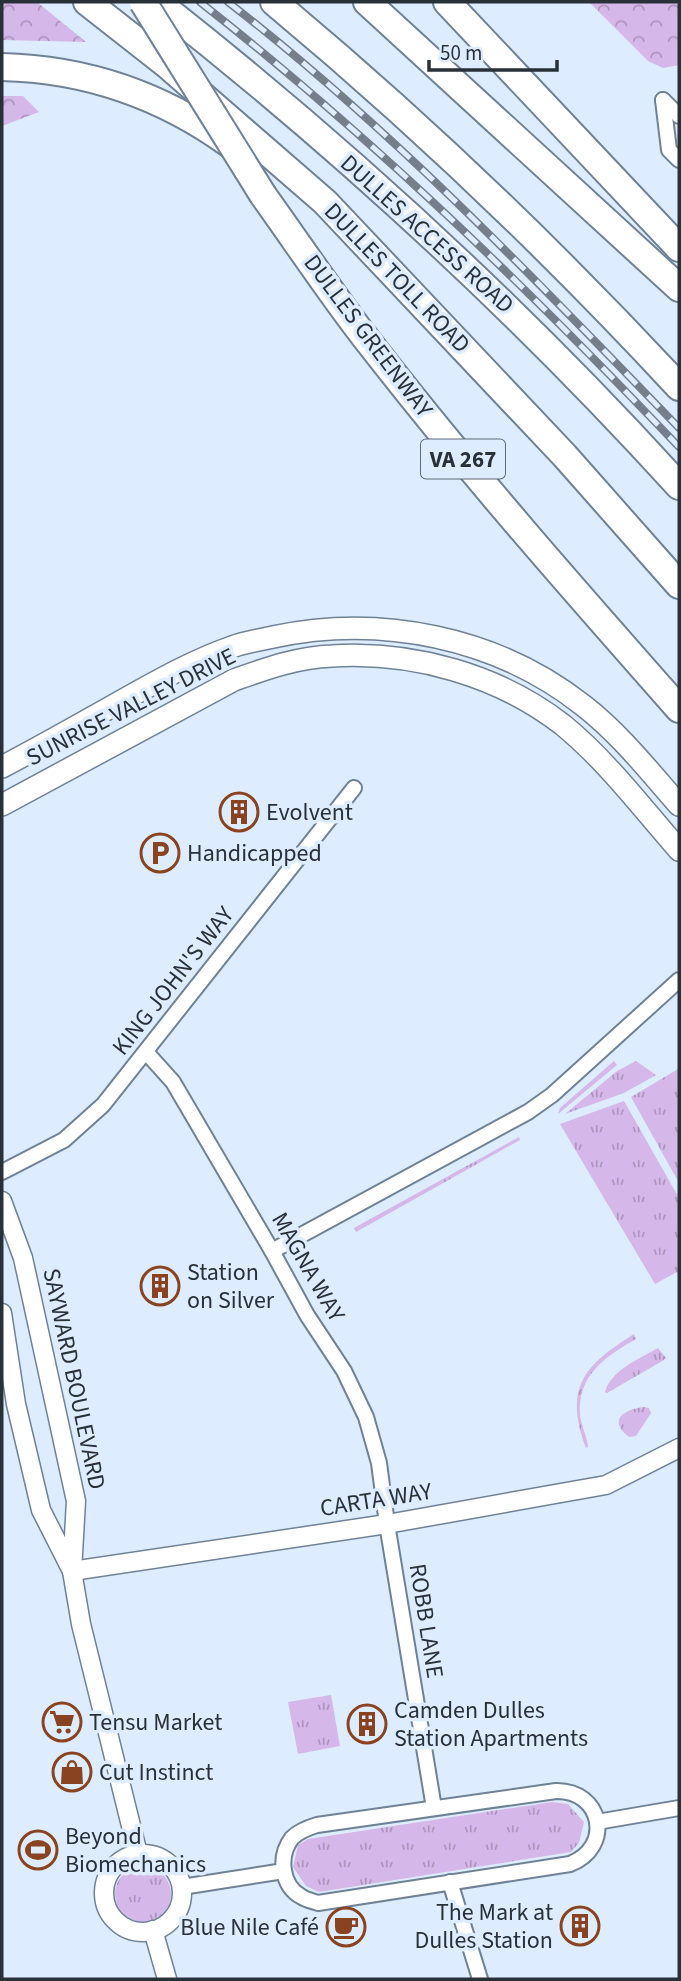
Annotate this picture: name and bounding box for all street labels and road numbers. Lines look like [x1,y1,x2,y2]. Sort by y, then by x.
street label: DULLES ACCESS ROAD [332,146,522,322]
street label: DULLES TOLL ROAD [316,195,478,361]
street label: DULLES GREENWAY [295,247,441,425]
road number: VA 267 [421,440,505,478]
street label: SUNRISE VALLEY DRIVE [20,639,242,775]
street label: KING JOHN'S WAY [104,899,243,1063]
street label: MAGNA WAY [262,1206,354,1329]
street label: SAYWARD BOULEVARD [33,1265,115,1493]
street label: CARTA WAY [318,1474,435,1526]
street label: ROBB LANE [400,1561,452,1681]

